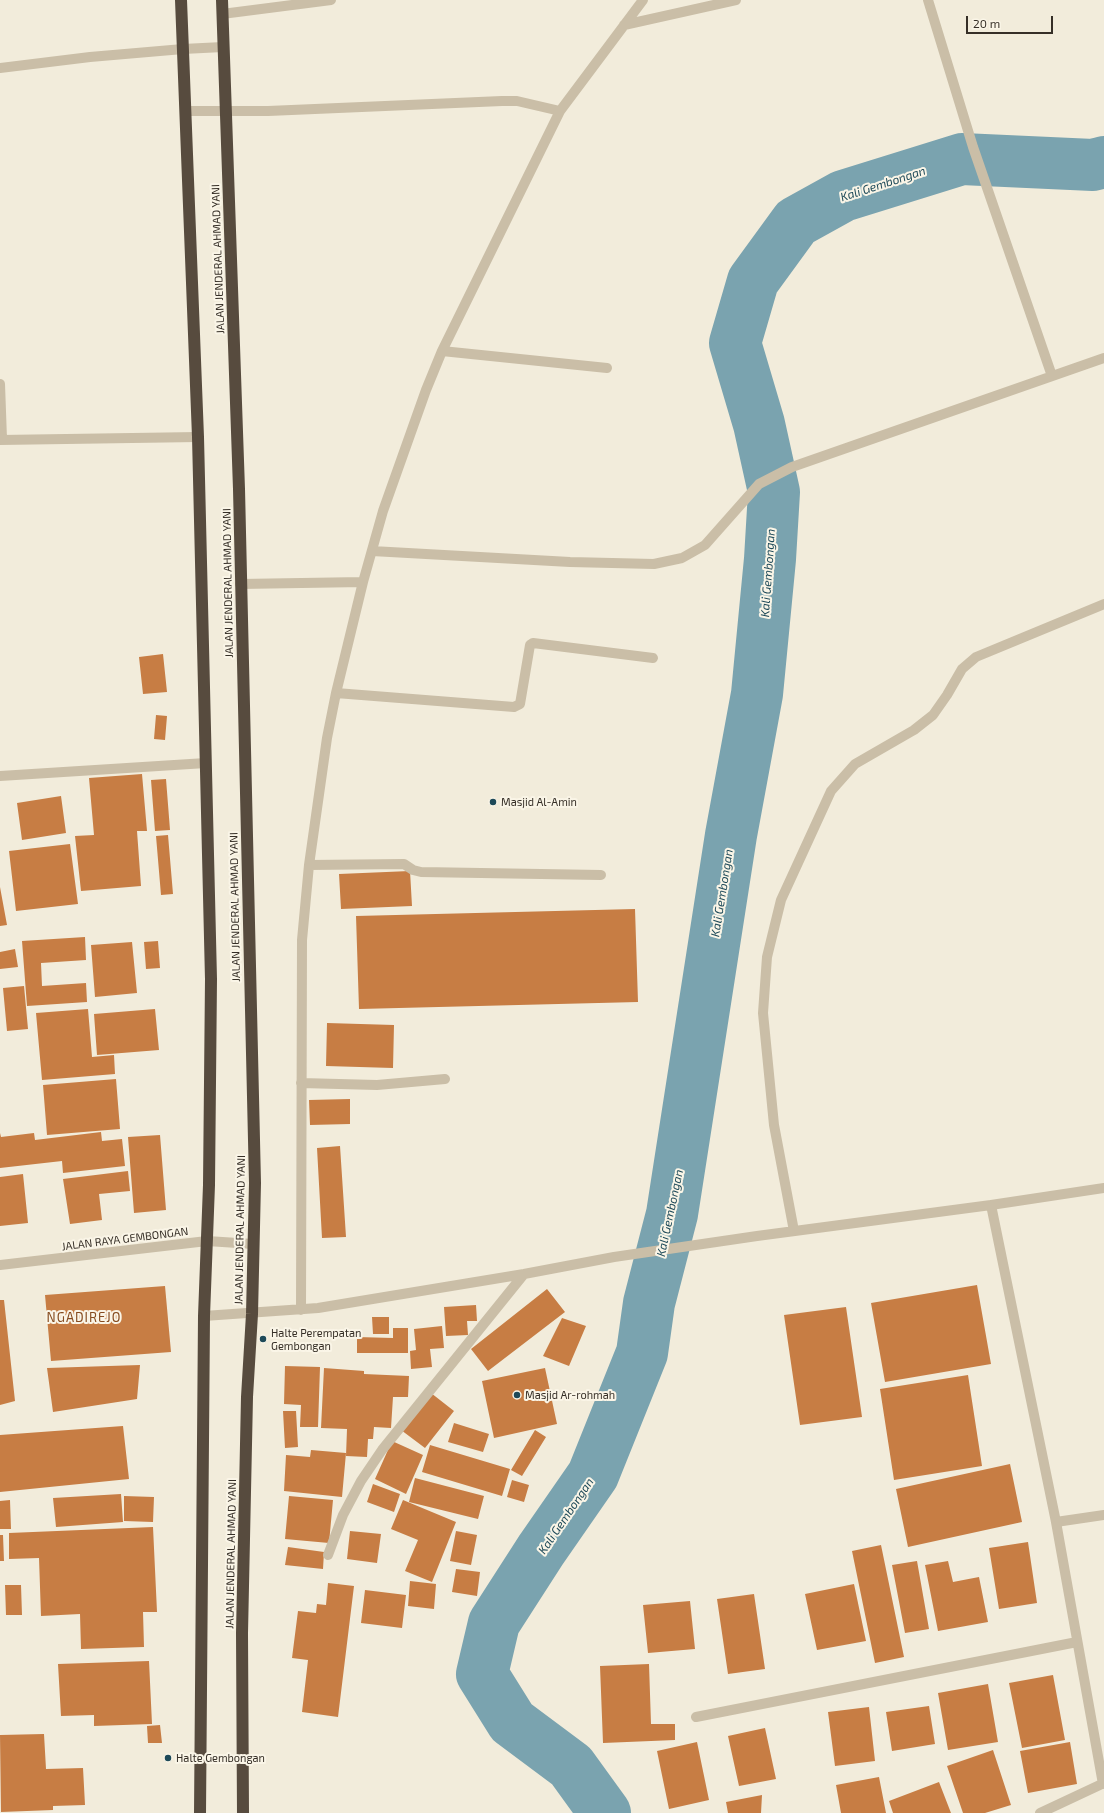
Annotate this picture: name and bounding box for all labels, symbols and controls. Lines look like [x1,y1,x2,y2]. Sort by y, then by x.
scale bar [968,8,1055,34]
text: 20 m [973,16,1000,30]
water label: Kali Gembongan [839,163,927,205]
street label: JALAN JENDERAL AHMAD YANI [209,184,227,334]
street label: JALAN JENDERAL AHMAD YANI [220,508,236,658]
water label: Kali Gembongan [758,528,778,618]
place label: Masjid Al-Amin [501,795,577,809]
marker: Masjid Al-Amin [488,797,498,807]
street label: JALAN JENDERAL AHMAD YANI [227,832,243,982]
water label: Kali Gembongan [708,848,736,938]
street label: JALAN JENDERAL AHMAD YANI [232,1155,248,1305]
water label: Kali Gembongan [654,1168,686,1258]
street label: JALAN RAYA GEMBONGAN [61,1225,189,1253]
district label: NGADIREJO [47,1310,121,1326]
place label: Halte Perempatan Gembongan [271,1326,361,1352]
marker: Halte Perempatan Gembongan [258,1334,268,1344]
place label: Masjid Ar-rohmah [525,1388,615,1402]
marker: Masjid Ar-rohmah [512,1390,522,1400]
water label: Kali Gembongan [535,1475,597,1557]
street label: JALAN JENDERAL AHMAD YANI [223,1479,239,1629]
place label: Halte Gembongan [176,1751,265,1765]
marker: Halte Gembongan [163,1753,173,1763]

